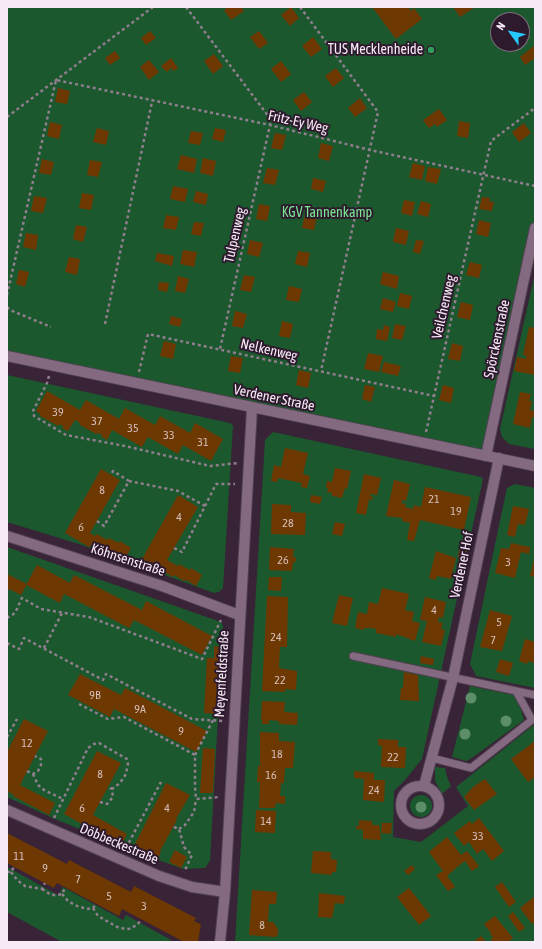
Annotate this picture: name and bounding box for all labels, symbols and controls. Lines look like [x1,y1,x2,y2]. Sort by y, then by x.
north arrow [490,12,530,52]
text: N [494,20,508,32]
place label: TUS Mecklenheide [328,42,423,58]
marker: TUS Mecklenheide [426,45,436,55]
street label: Fritz-Ey Weg [266,107,330,137]
park label: KGV Tannenkamp [282,205,372,221]
street label: Tulpenweg [220,206,250,264]
street label: Veilchenweg [428,273,460,341]
street label: Spörckenstraße [480,298,514,380]
street label: Nelkenweg [239,335,299,365]
street label: Verdener Straße [232,381,316,415]
house number: 39 [52,405,64,419]
house number: 37 [91,414,103,428]
house number: 35 [127,421,139,435]
house number: 33 [163,428,175,442]
house number: 31 [197,435,209,449]
house number: 8 [99,483,105,497]
house number: 21 [428,492,440,506]
house number: 19 [450,504,462,518]
house number: 4 [176,510,182,524]
house number: 28 [282,516,294,530]
house number: 6 [78,520,84,534]
street label: Verdener Hof [447,530,477,600]
street label: Köhnsenstraße [89,540,167,580]
house number: 26 [277,553,289,567]
house number: 3 [505,555,511,569]
house number: 4 [431,603,437,617]
house number: 5 [496,615,502,629]
street label: Meyenfeldstraße [211,630,233,718]
house number: 24 [270,630,282,644]
house number: 7 [490,633,496,647]
house number: 22 [274,673,286,687]
house number: 9B [89,688,101,702]
house number: 9A [134,702,146,716]
house number: 9 [178,724,184,738]
house number: 12 [21,736,33,750]
house number: 18 [271,747,283,761]
house number: 22 [387,750,399,764]
house number: 8 [97,767,103,781]
house number: 16 [265,768,277,782]
house number: 24 [368,783,380,797]
house number: 6 [79,801,85,815]
house number: 4 [164,801,170,815]
house number: 14 [260,814,272,828]
street label: Döbbeckestraße [77,820,161,868]
house number: 33 [472,829,484,843]
house number: 11 [13,849,25,863]
house number: 9 [42,861,48,875]
house number: 7 [75,872,81,886]
house number: 5 [106,889,112,903]
house number: 3 [141,899,147,913]
house number: 8 [259,918,265,932]

